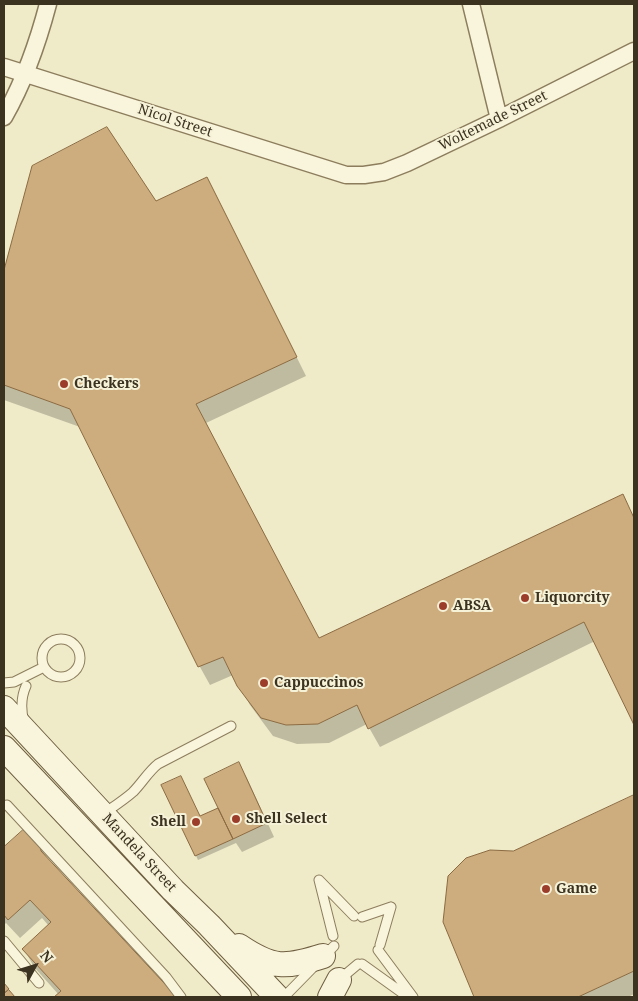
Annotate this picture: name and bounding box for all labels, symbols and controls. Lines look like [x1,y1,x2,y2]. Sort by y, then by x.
street label: Woltemade Street [436,87,550,155]
street label: Nicol Street [136,101,214,141]
place label: Checkers [74,376,139,392]
marker: Checkers [58,378,70,390]
place label: Liquorcity [535,590,609,606]
marker: Liquorcity [519,592,531,604]
place label: ABSA [453,598,491,614]
marker: ABSA [437,600,449,612]
place label: Cappuccinos [274,675,364,691]
marker: Cappuccinos [258,677,270,689]
street label: Mandela Street [98,810,180,896]
place label: Shell Select [246,811,327,827]
marker: Shell Select [230,813,242,825]
place label: Shell [151,814,186,830]
marker: Shell [190,816,202,828]
place label: Game [556,881,597,897]
marker: Game [540,883,552,895]
north arrow [10,941,60,991]
text: N [36,946,58,967]

